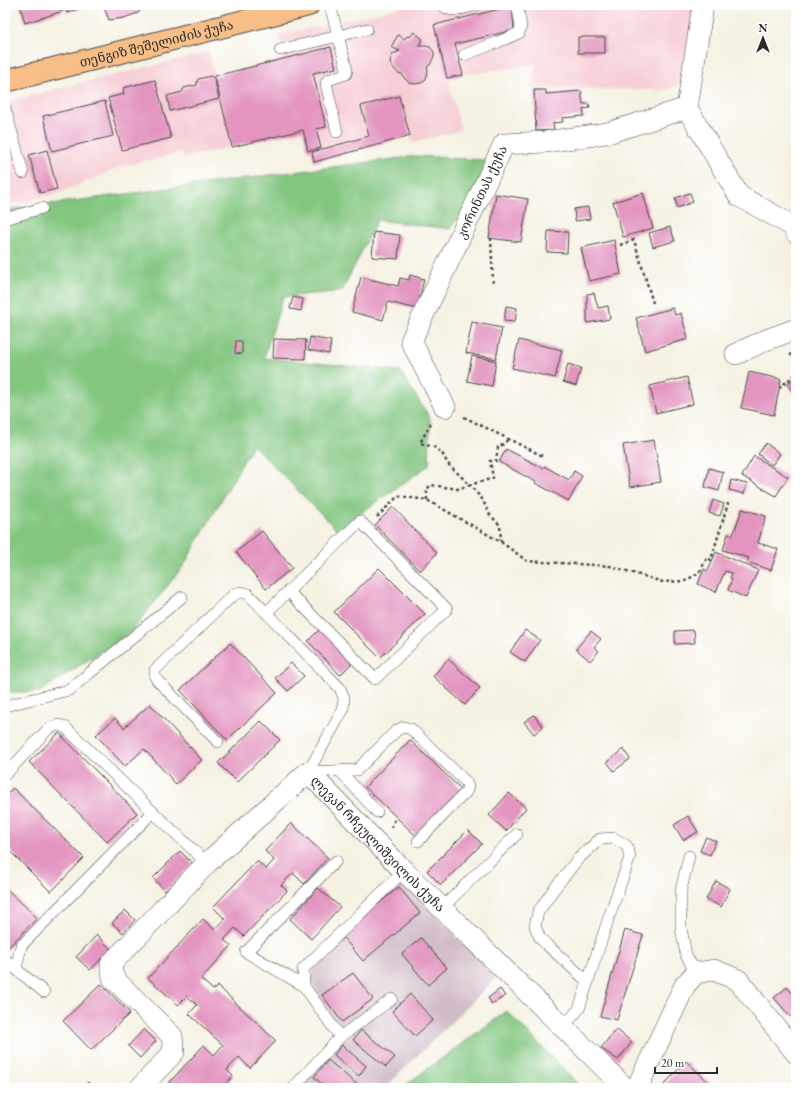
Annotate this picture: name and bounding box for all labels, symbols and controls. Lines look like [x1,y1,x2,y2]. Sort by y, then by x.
street label: თენგიზ შეშელიძის ქუჩა [78,16,235,71]
north arrow [743,18,783,58]
text: N [759,21,768,35]
street label: კორინთას ქუჩა [452,143,511,242]
street label: ლევან რჩეულიშვილის ქუჩა [307,772,448,916]
scale bar [655,1049,717,1075]
text: 20 m [661,1055,685,1071]

